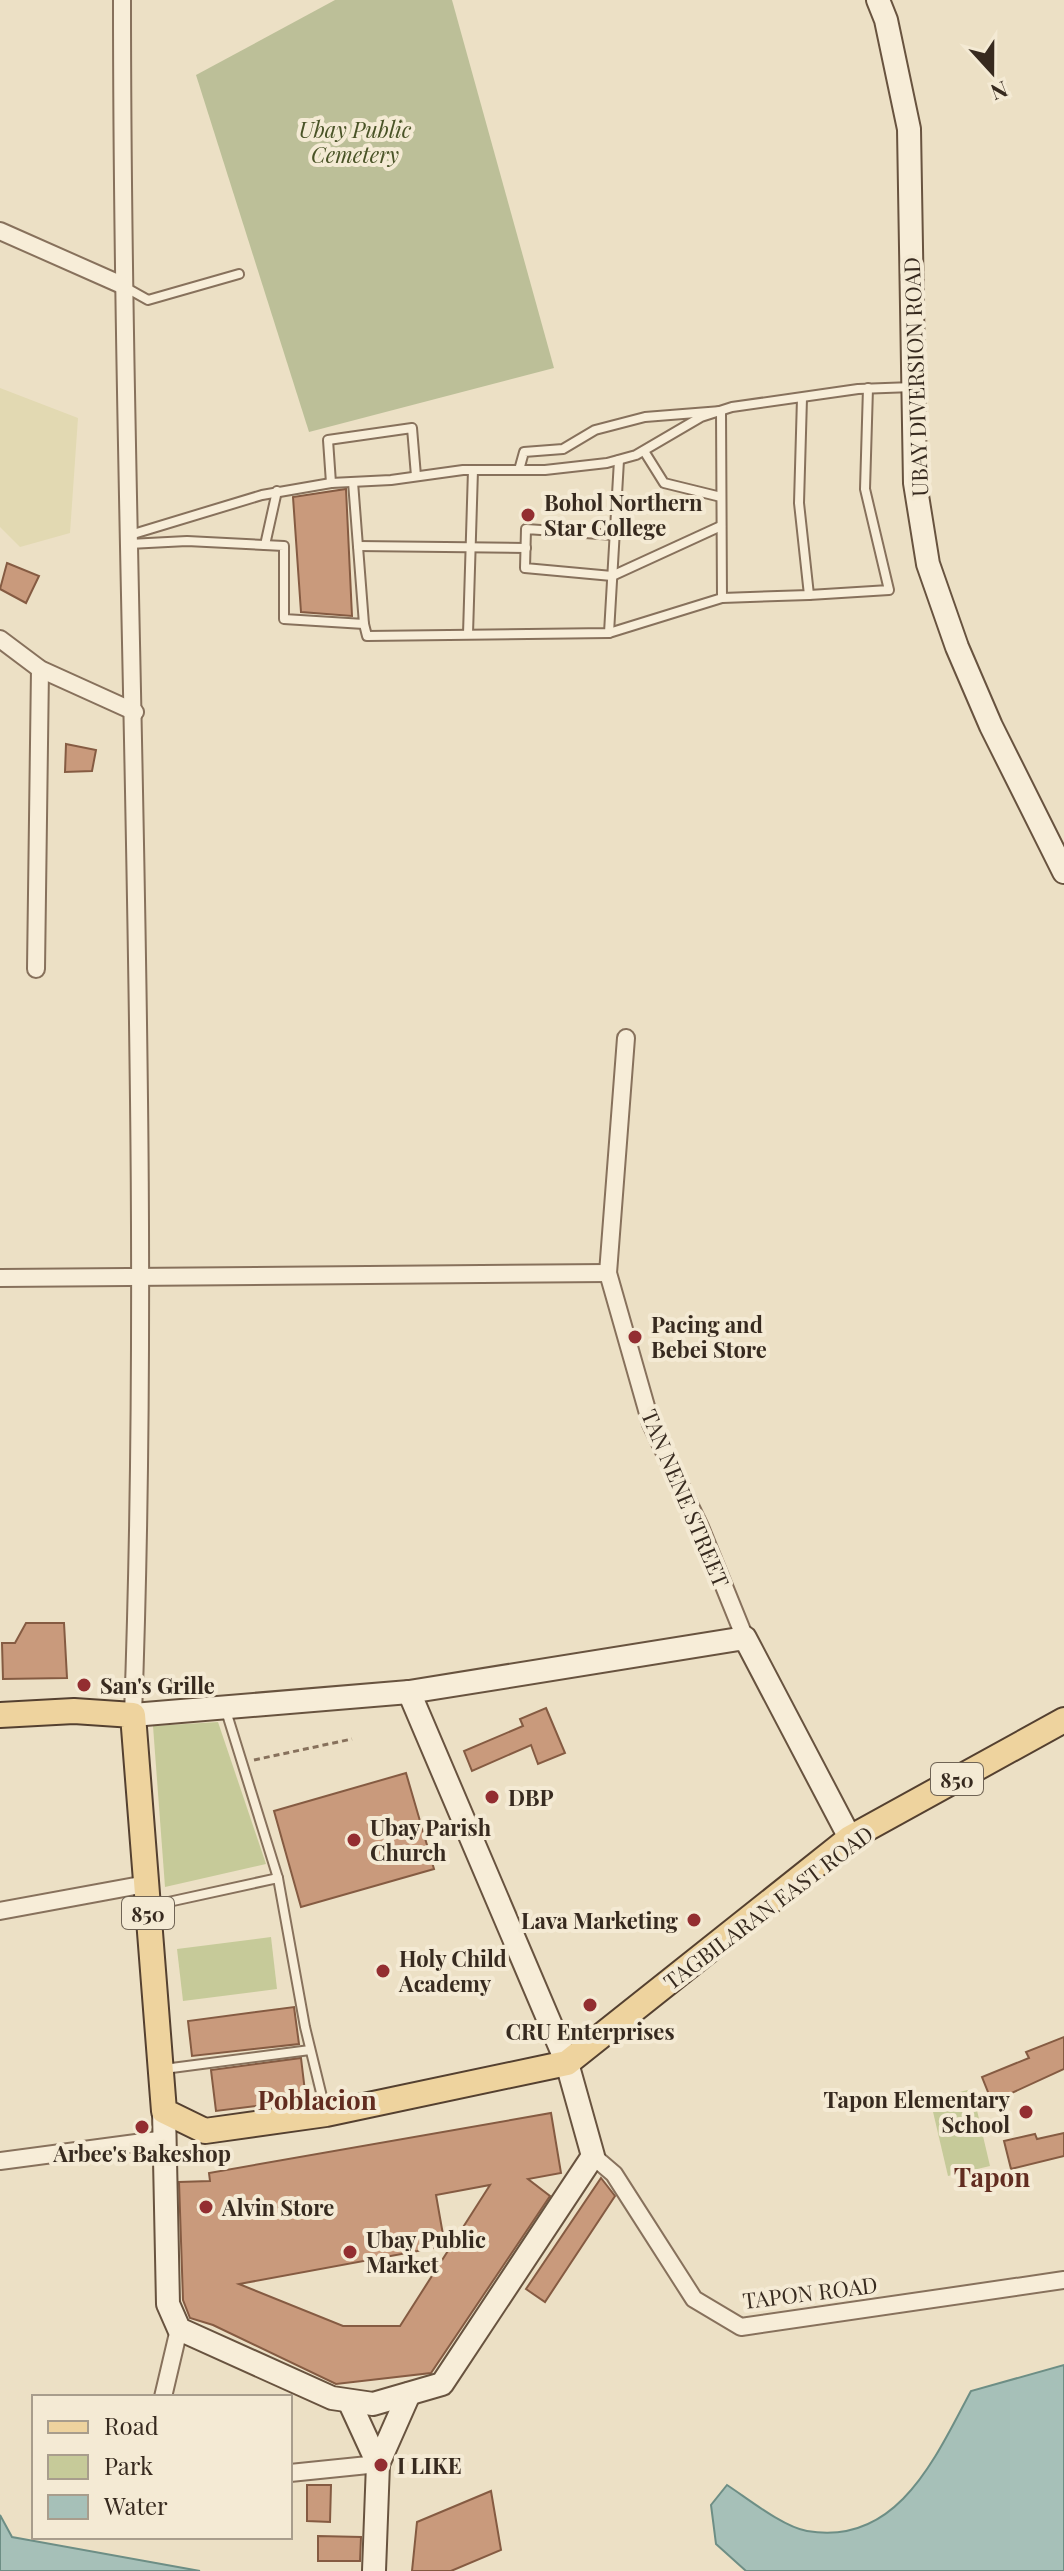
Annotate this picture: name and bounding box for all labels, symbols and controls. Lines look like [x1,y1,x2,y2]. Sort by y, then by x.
north arrow [952,32,1032,112]
text: N [987,75,1012,108]
park label: Ubay Public Cemetery [299,114,412,169]
street label: UBAY DIVERSION ROAD [896,257,934,497]
place label: Bohol Northern Star College [544,487,703,542]
marker: Bohol Northern Star College [519,506,537,524]
place label: Pacing and Bebei Store [651,1309,767,1364]
marker: Pacing and Bebei Store [626,1328,644,1346]
street label: TAN NENE STREET [635,1404,737,1592]
place label: San's Grille [100,1670,215,1700]
marker: San's Grille [75,1676,93,1694]
road number: 850 [931,1763,983,1795]
place label: DBP [508,1782,554,1812]
marker: DBP [483,1788,501,1806]
place label: Ubay Parish Church [370,1812,492,1867]
street label: TAGBILARAN EAST ROAD [657,1818,879,1996]
marker: Ubay Parish Church [345,1831,363,1849]
road number: 850 [122,1897,174,1929]
place label: Lava Marketing [521,1905,679,1935]
marker: Lava Marketing [685,1911,703,1929]
place label: Holy Child Academy [398,1943,507,1998]
marker: Holy Child Academy [374,1962,392,1980]
marker: CRU Enterprises [581,1996,599,2014]
place label: CRU Enterprises [505,2016,675,2046]
district label: Poblacion [257,2082,377,2117]
place label: Tapon Elementary School [823,2084,1011,2139]
marker: Tapon Elementary School [1017,2103,1035,2121]
marker: Arbee's Bakeshop [133,2118,151,2136]
place label: Arbee's Bakeshop [52,2138,231,2168]
district label: Tapon [954,2159,1030,2194]
place label: Alvin Store [221,2192,334,2222]
marker: Alvin Store [197,2198,215,2216]
place label: Ubay Public Market [366,2224,486,2279]
marker: Ubay Public Market [341,2243,359,2261]
street label: TAPON ROAD [741,2269,879,2315]
legend [32,2395,292,2539]
text: Road [104,2409,159,2441]
text: Park [104,2449,154,2481]
place label: I LIKE [397,2450,462,2480]
marker: I LIKE [372,2456,390,2474]
text: Water [103,2489,168,2521]

